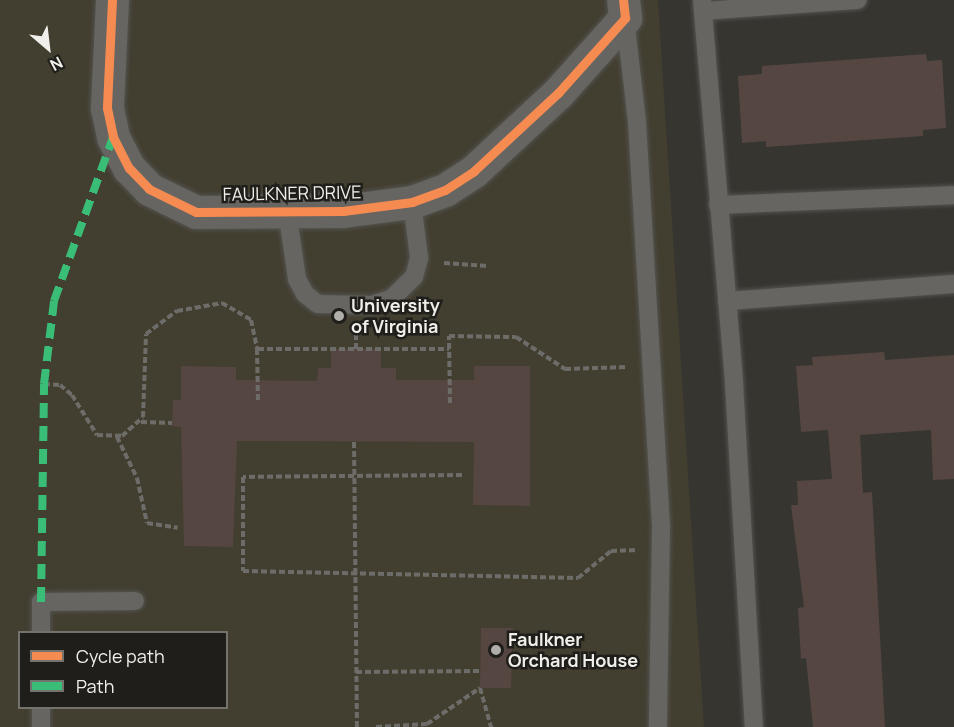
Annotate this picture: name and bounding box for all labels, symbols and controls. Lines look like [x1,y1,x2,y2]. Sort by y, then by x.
north arrow [18,18,78,78]
text: N [46,51,67,76]
street label: FAULKNER DRIVE [222,181,362,205]
place label: University of Virginia [351,295,440,338]
marker: University of Virginia [332,309,346,323]
place label: Faulkner Orchard House [508,629,638,672]
legend [18,631,228,709]
marker: Faulkner Orchard House [489,643,503,657]
text: Cycle path [76,644,165,668]
text: Path [76,674,114,698]

